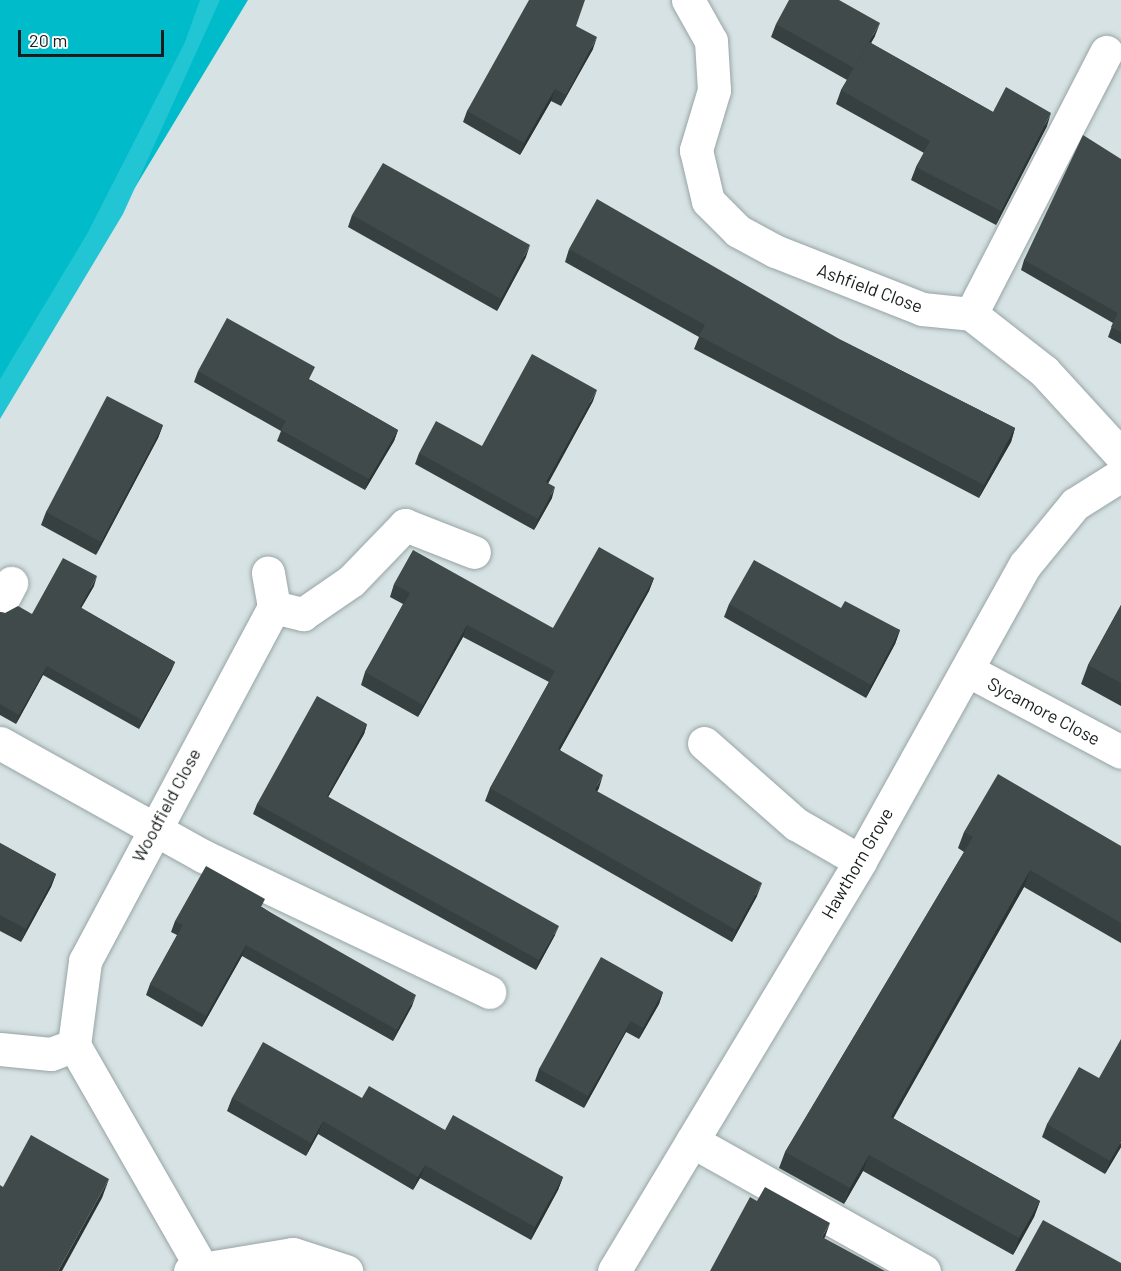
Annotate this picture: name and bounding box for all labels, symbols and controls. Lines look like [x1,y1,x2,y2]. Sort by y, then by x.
scale bar [21,18,166,56]
text: 20 m [29,29,67,51]
street label: Ashfield Close [814,259,926,317]
street label: Sycamore Close [984,672,1104,750]
street label: Woodfield Close [127,744,205,866]
street label: Hawthorn Grove [817,804,897,922]

